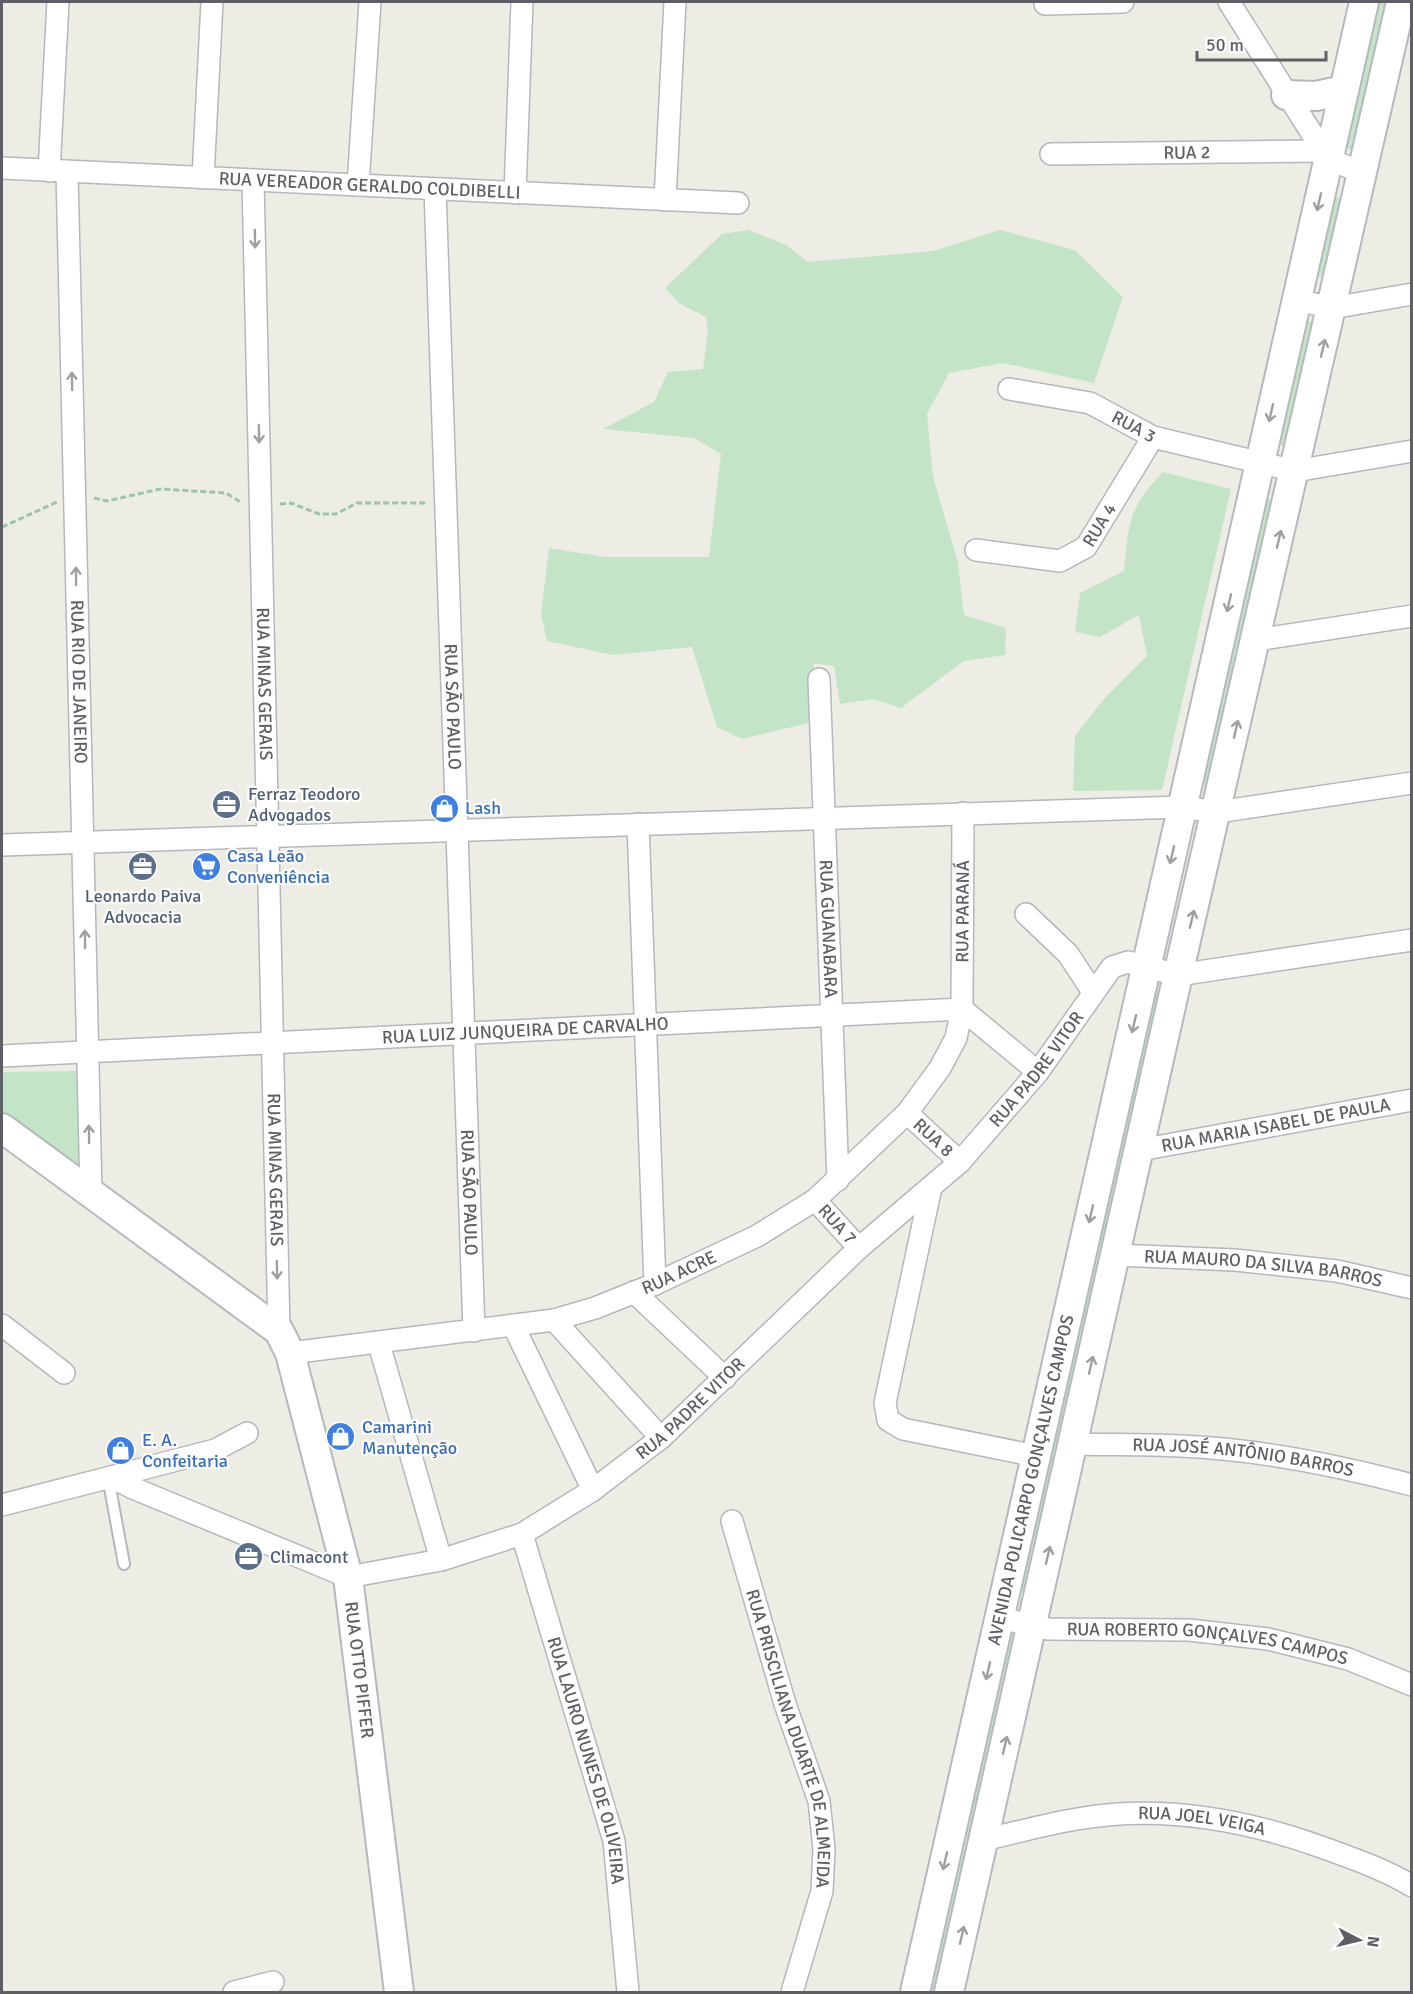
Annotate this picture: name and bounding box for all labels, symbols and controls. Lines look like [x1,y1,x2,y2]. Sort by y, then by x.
scale bar [1197,24,1326,62]
text: 50 m [1206,34,1244,56]
street label: RUA 2 [1163,141,1211,164]
street label: RUA VEREADOR GERALDO COLDIBELLI [218,167,521,204]
one-way arrow [1313,192,1324,211]
one-way arrow [249,228,260,248]
one-way arrow [1317,339,1329,358]
one-way arrow [66,372,78,392]
one-way arrow [1265,403,1277,422]
street label: RUA 3 [1108,406,1160,447]
one-way arrow [253,423,265,443]
street label: RUA 4 [1078,499,1121,551]
one-way arrow [1274,529,1286,548]
one-way arrow [71,567,82,587]
one-way arrow [1222,593,1234,612]
street label: RUA RIO DE JANEIRO [66,600,92,764]
street label: RUA MINAS GERAIS [252,607,277,761]
street label: RUA SÃO PAULO [440,643,466,770]
one-way arrow [1231,719,1242,739]
place label: Ferraz Teodoro Advogados [248,783,360,826]
office icon: Ferraz Teodoro Advogados [211,788,243,820]
shop icon: Lash [428,792,460,824]
place label: Lash [465,797,501,819]
place label: Casa Leão Conveniência [227,845,330,888]
one-way arrow [1165,845,1177,864]
supermarket icon: Casa Leão Conveniência [190,850,222,882]
office icon: Leonardo Paiva Advocacia [127,851,159,883]
street label: RUA GUANABARA [815,859,842,998]
street label: RUA PARANÁ [951,860,974,963]
place label: Leonardo Paiva Advocacia [85,885,201,928]
one-way arrow [1186,909,1198,928]
one-way arrow [79,930,91,949]
street label: RUA PADRE VITOR [984,1007,1088,1131]
street label: RUA LUIZ JUNQUEIRA DE CARVALHO [382,1012,669,1048]
one-way arrow [1127,1014,1139,1033]
street label: RUA MINAS GERAIS [263,1093,288,1247]
street label: RUA MARIA ISABEL DE PAULA [1159,1093,1392,1157]
street label: RUA 8 [909,1113,958,1161]
one-way arrow [84,1124,95,1144]
street label: RUA SÃO PAULO [456,1129,482,1256]
street label: RUA 7 [813,1200,861,1249]
one-way arrow [1084,1205,1096,1224]
street label: RUA MAURO DA SILVA BARROS [1144,1245,1385,1292]
street label: RUA ACRE [639,1246,720,1299]
one-way arrow [272,1260,283,1280]
street label: AVENIDA POLICARPO GONÇALVES CAMPOS [983,1312,1079,1647]
street label: RUA PADRE VITOR [631,1353,749,1464]
one-way arrow [1086,1356,1098,1375]
place label: Camarini Manutenção [362,1416,457,1459]
shop icon: Camarini Manutenção [325,1421,357,1453]
place label: E. A. Confeitaria [142,1429,228,1472]
shop icon: E. A. Confeitaria [105,1434,137,1466]
street label: RUA JOSÉ ANTÔNIO BARROS [1132,1434,1356,1481]
office icon: Climacont [233,1541,265,1573]
place label: Climacont [270,1546,348,1568]
one-way arrow [1043,1546,1055,1565]
street label: RUA PRISCILIANA DUARTE DE ALMEIDA [741,1587,835,1888]
street label: RUA OTTO PIFFER [340,1600,379,1740]
street label: RUA ROBERTO GONÇALVES CAMPOS [1067,1618,1350,1670]
street label: RUA LAURO NUNES DE OLIVEIRA [542,1634,629,1885]
one-way arrow [981,1661,993,1680]
one-way arrow [1000,1736,1011,1756]
street label: RUA JOEL VEIGA [1138,1802,1268,1840]
one-way arrow [938,1851,950,1870]
north arrow [1329,1910,1389,1970]
one-way arrow [956,1926,968,1945]
text: N [1362,1935,1383,1948]

